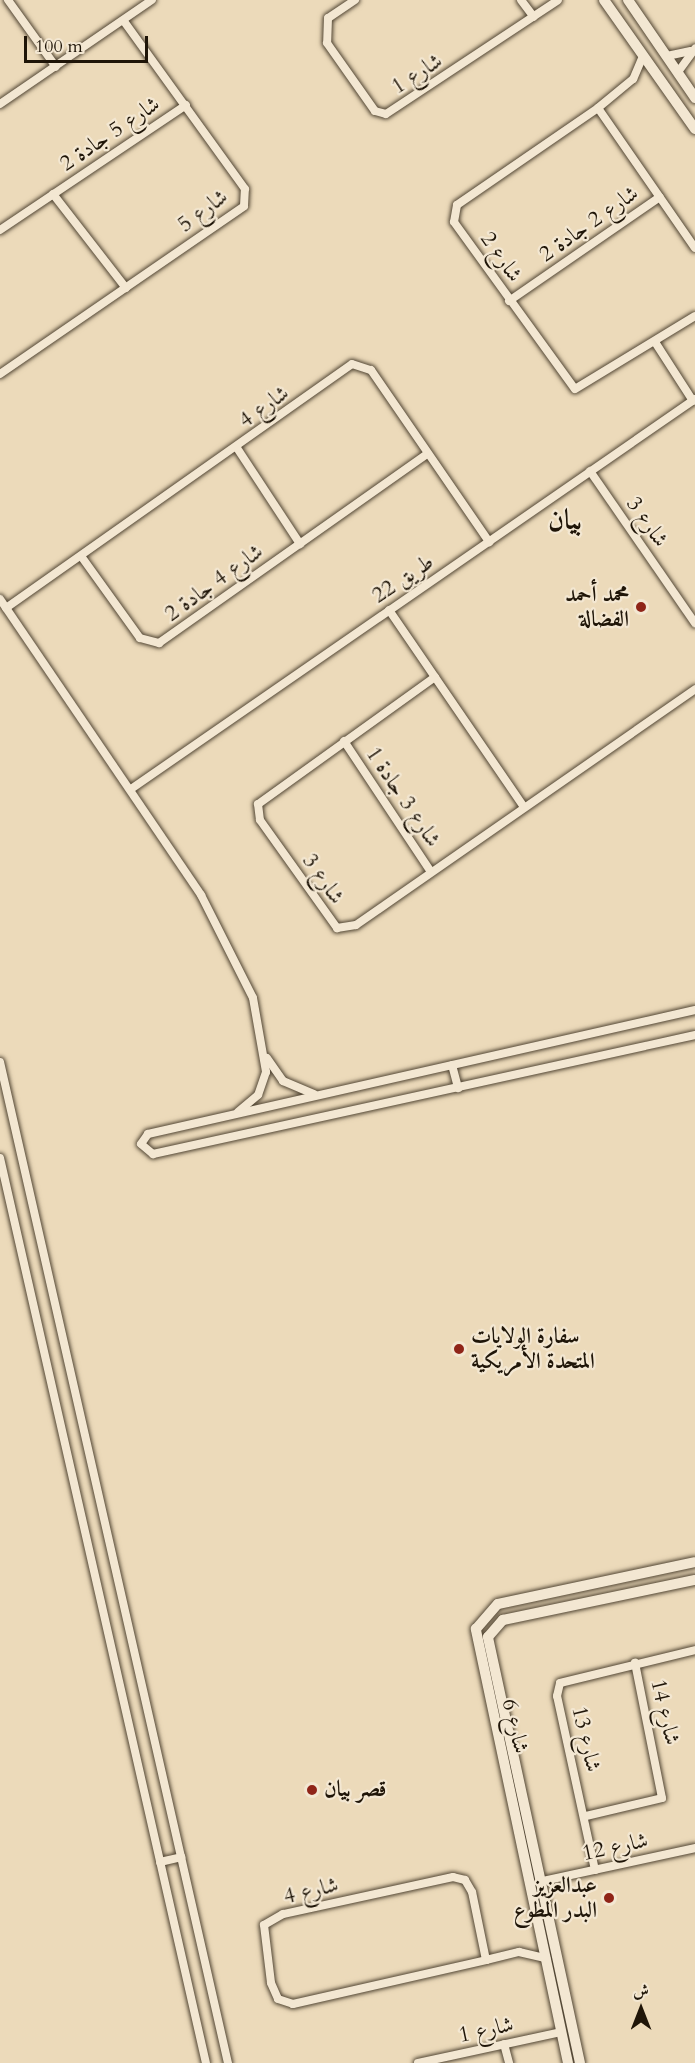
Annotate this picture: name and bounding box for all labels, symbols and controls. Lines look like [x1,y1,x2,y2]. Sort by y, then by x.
scale bar [27,24,152,62]
text: 100 m [35,34,83,59]
street label: شارع 1 [387,48,447,100]
street label: شارع 5 جادة 2 [55,91,165,177]
street label: شارع 2 جادة 2 [534,180,644,268]
street label: شارع 5 [173,184,233,238]
street label: شارع 2 [474,227,528,287]
street label: شارع 4 [234,380,294,434]
street label: شارع 3 [620,492,674,552]
district label: بيان [548,503,582,537]
street label: شارع 4 جادة 2 [160,539,268,627]
street label: طريق 22 [367,549,439,609]
place label: محمد أحمد الفضالة [565,581,629,632]
marker: محمد أحمد الفضالة [634,600,648,614]
street label: شارع 3 جادة 1 [360,742,446,852]
street label: شارع 3 [296,849,350,909]
place label: سفارة الولايات المتحدة الأمريكية [471,1323,595,1374]
marker: سفارة الولايات المتحدة الأمريكية [452,1342,466,1356]
street label: شارع 14 [645,1677,685,1747]
street label: شارع 6 [496,1696,534,1756]
street label: شارع 13 [566,1704,606,1774]
place label: قصر بيان [324,1777,387,1803]
marker: قصر بيان [305,1783,319,1797]
street label: شارع 12 [580,1827,650,1867]
street label: شارع 4 [281,1871,341,1911]
place label: عبدالعزيز البدر المطوع [514,1872,597,1924]
marker: عبدالعزيز البدر المطوع [602,1891,616,1905]
north arrow [611,1979,671,2039]
text: ش [633,1980,649,2002]
street label: شارع 1 [456,2011,516,2049]

